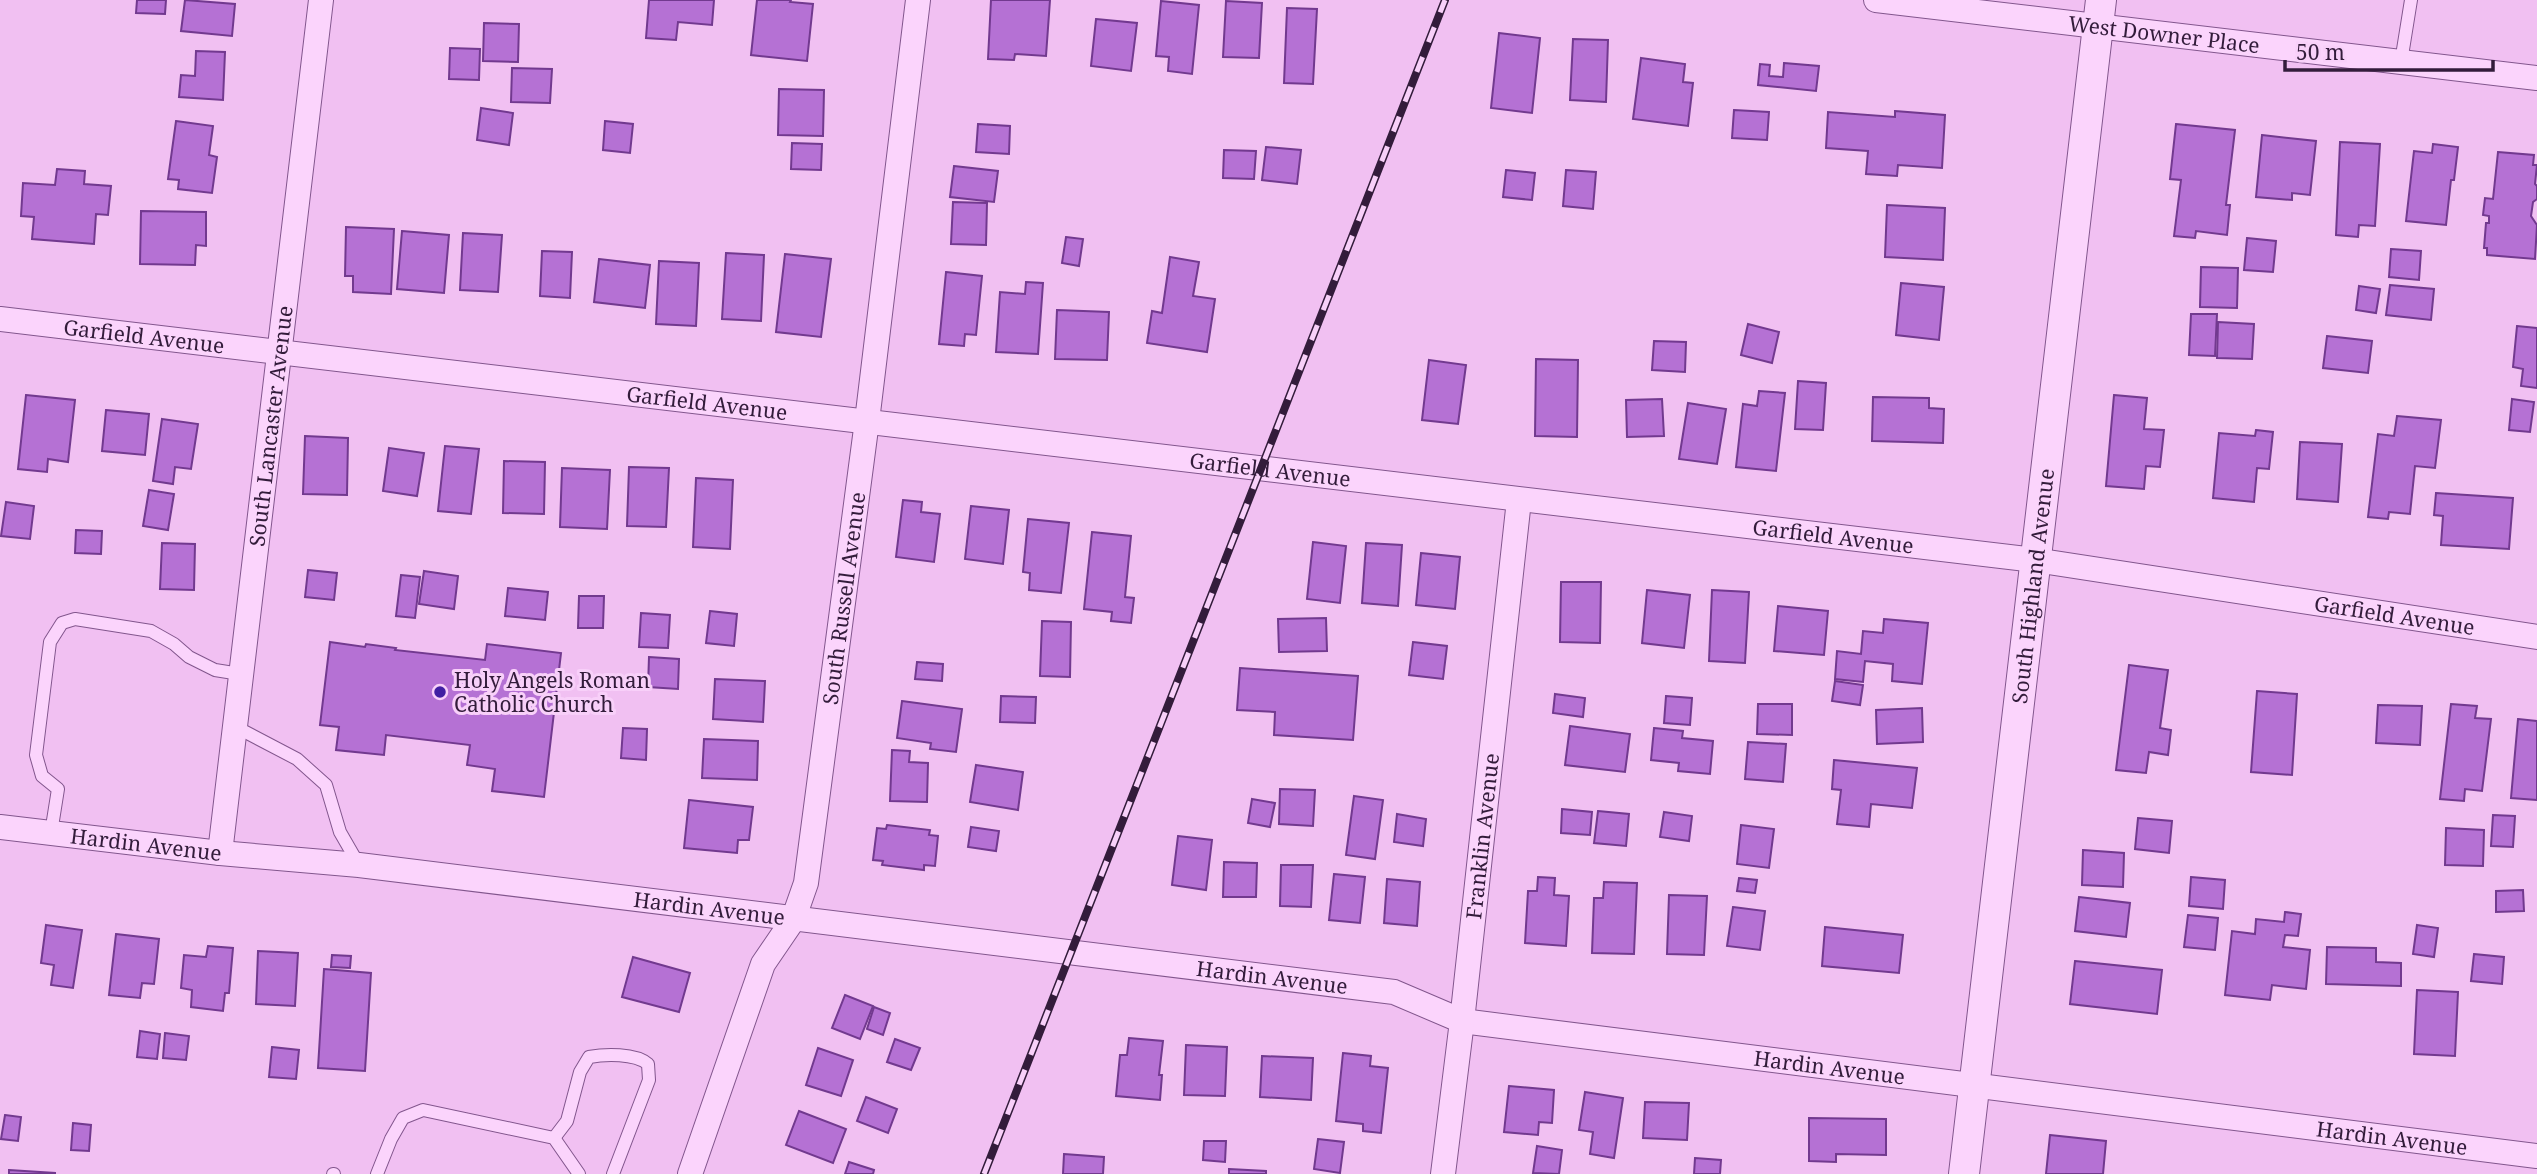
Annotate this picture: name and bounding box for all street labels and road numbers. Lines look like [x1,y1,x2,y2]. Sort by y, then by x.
street label: West Downer Place [2067,9,2261,59]
street label: South Lancaster Avenue [242,304,299,548]
street label: Garfield Avenue [62,313,226,359]
street label: Garfield Avenue [625,379,789,426]
street label: Garfield Avenue [1188,446,1352,493]
street label: South Highland Avenue [2005,467,2060,705]
street label: South Russell Avenue [816,490,871,706]
street label: Garfield Avenue [1751,513,1915,560]
street label: Garfield Avenue [2312,589,2477,641]
street label: Franklin Avenue [1459,752,1505,921]
street label: Hardin Avenue [69,821,223,867]
street label: Hardin Avenue [632,885,787,931]
street label: Hardin Avenue [1195,954,1349,1000]
street label: Hardin Avenue [1752,1044,1907,1091]
street label: Hardin Avenue [2315,1114,2469,1161]

